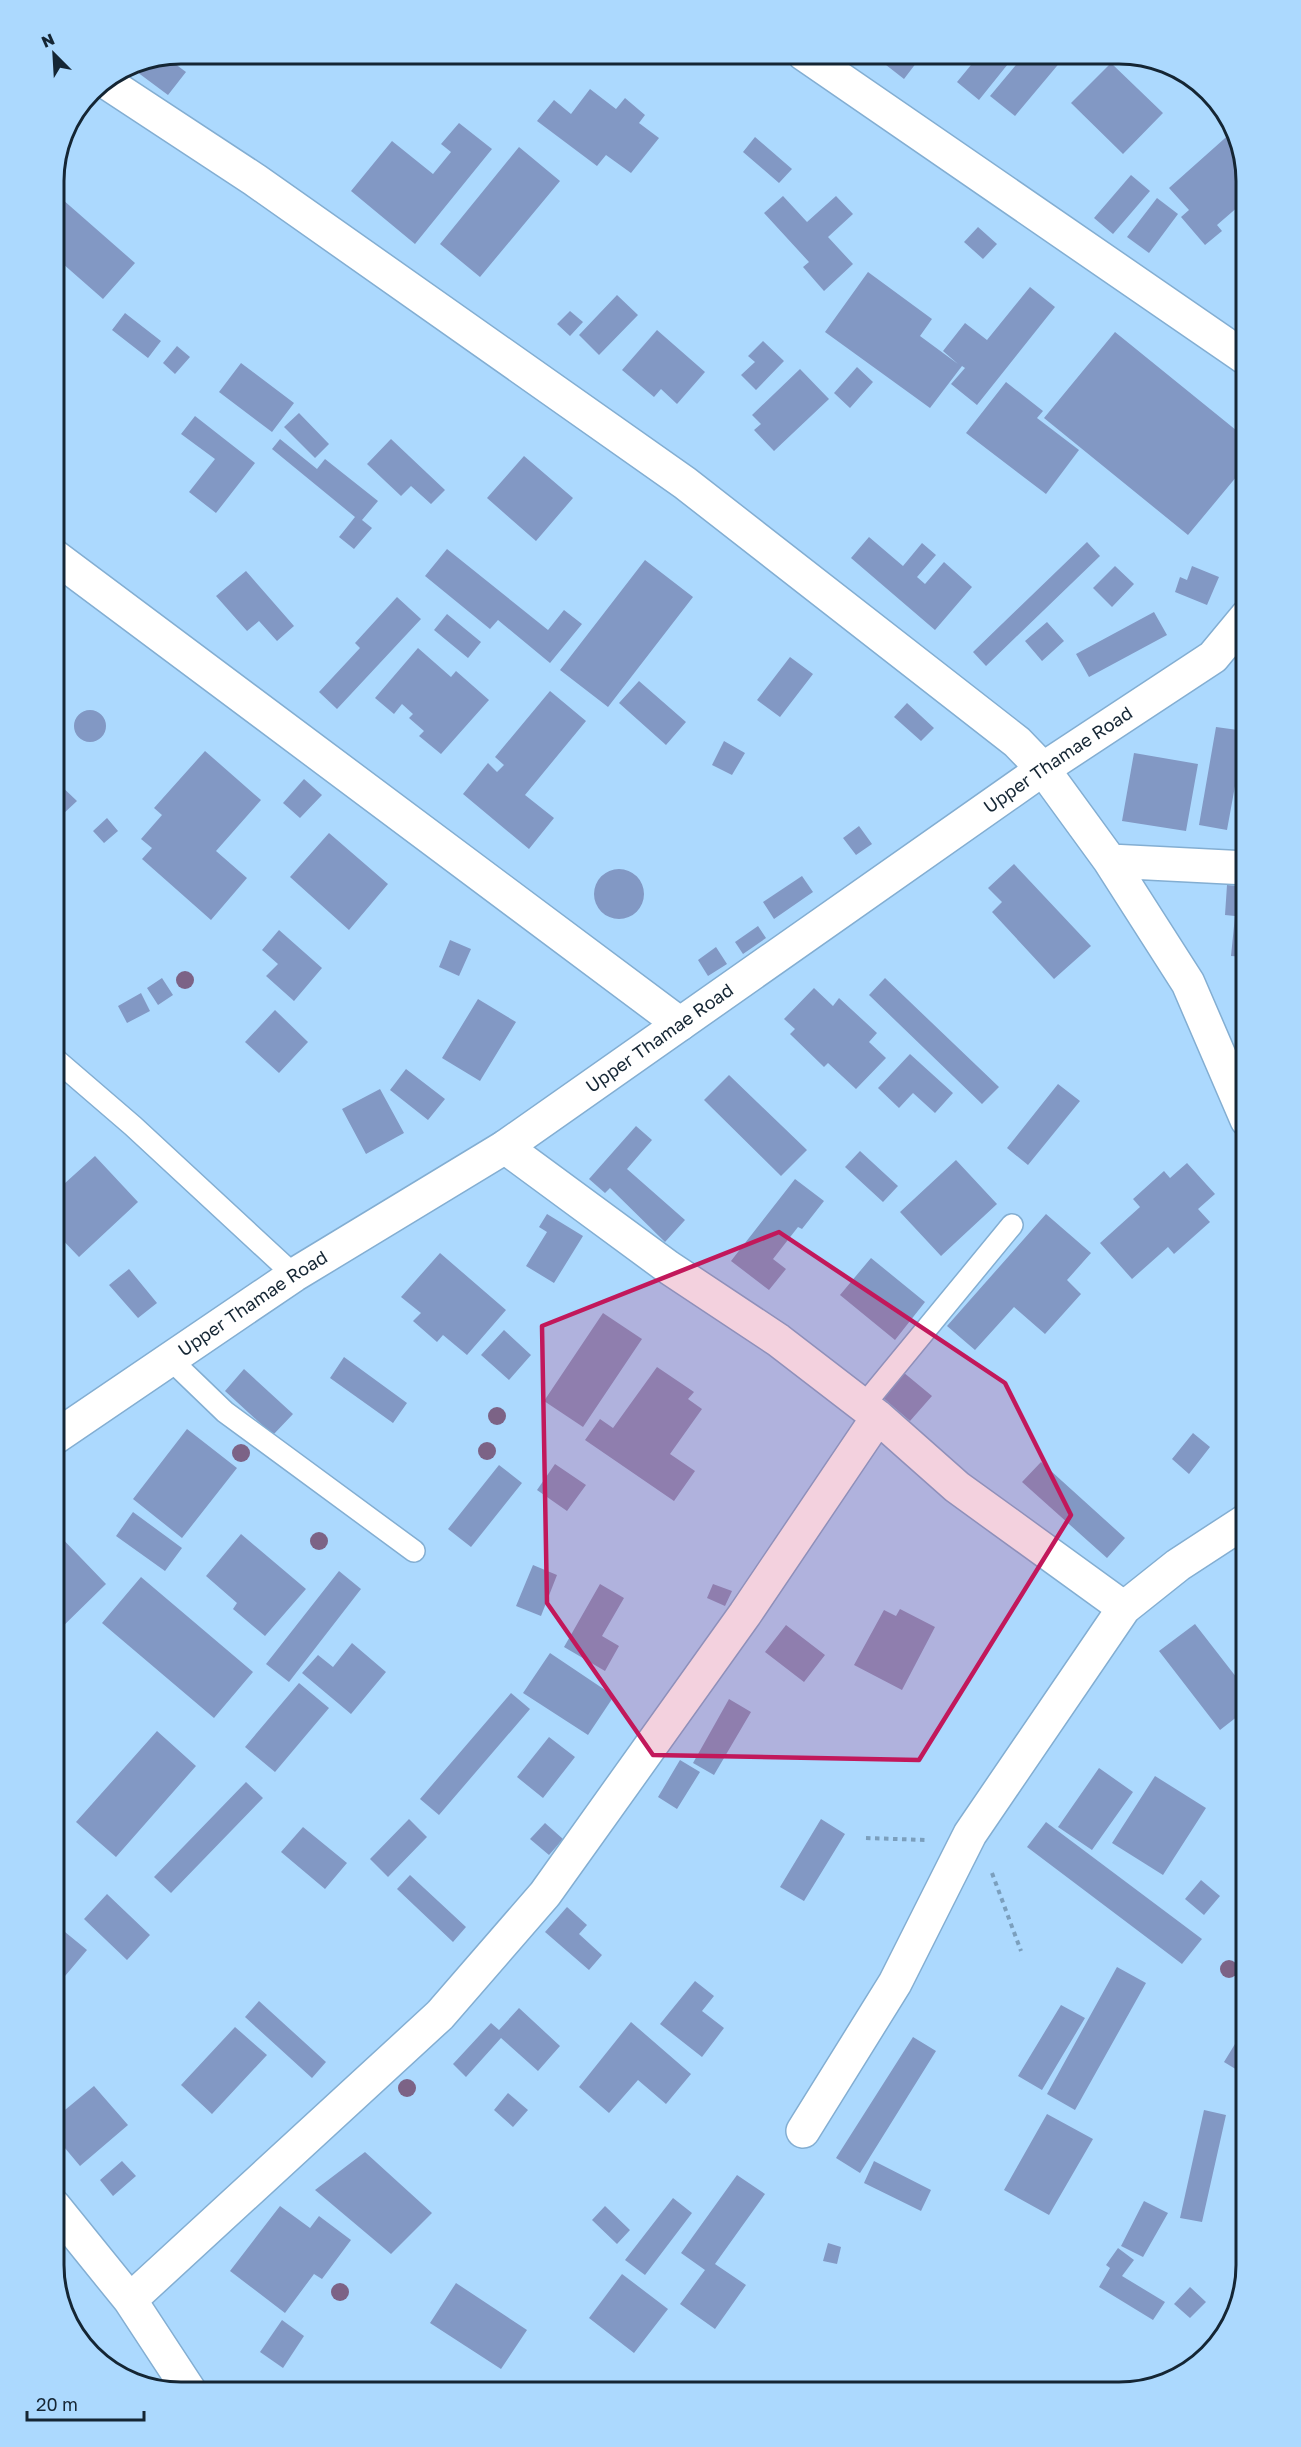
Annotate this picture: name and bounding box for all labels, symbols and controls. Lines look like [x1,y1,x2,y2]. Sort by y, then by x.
north arrow [24,24,84,84]
text: N [38,29,58,52]
street label: Upper Thamae Road [979,701,1136,817]
street label: Upper Thamae Road [581,978,737,1097]
street label: Upper Thamae Road [173,1245,331,1361]
scale bar [27,2384,144,2422]
text: 20 m [36,2393,78,2415]

